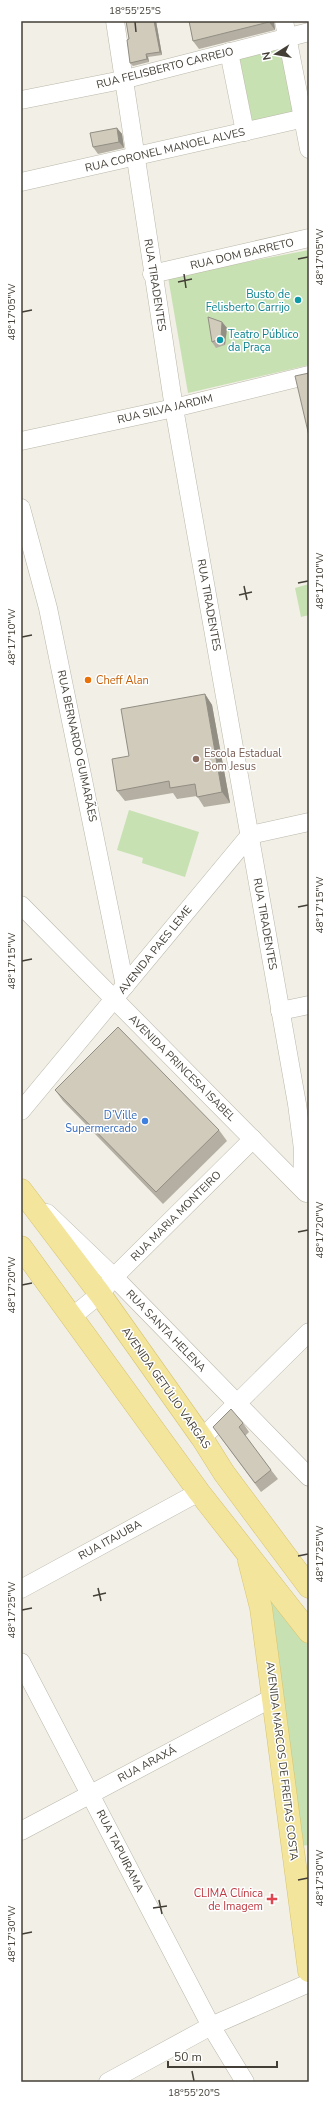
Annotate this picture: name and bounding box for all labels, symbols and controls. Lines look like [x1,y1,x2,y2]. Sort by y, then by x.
text: 18°55'25"S [109,4,161,18]
north arrow [256,34,296,74]
street label: RUA FELISBERTO CARREJO [95,44,235,92]
text: N [259,50,275,61]
street label: RUA CORONEL MANOEL ALVES [84,124,247,176]
text: 48°17'05"W [313,229,327,285]
street label: RUA DOM BARRETO [189,235,295,273]
street label: RUA TIRADENTES [140,238,170,332]
text: 48°17'05"W [5,284,19,340]
place label: Busto de Felisberto Carrijo [206,287,290,315]
marker: Busto de Felisberto Carrijo [293,295,303,305]
place label: Teatro Público da Praça [228,327,299,355]
marker: Teatro Público da Praça [215,335,225,345]
street label: RUA SILVA JARDIM [116,391,214,427]
text: 48°17'10"W [313,553,327,609]
street label: RUA TIRADENTES [194,558,225,652]
text: 48°17'10"W [5,609,19,665]
street label: RUA BERNARDO GUIMARÃES [54,669,100,824]
place label: Cheff Alan [96,673,149,688]
marker: Cheff Alan [83,675,93,685]
place label: Escola Estadual Bom Jesus [204,746,282,774]
marker: Escola Estadual Bom Jesus [191,754,201,764]
street label: RUA TIRADENTES [250,877,281,971]
text: 48°17'15"W [313,877,327,933]
street label: AVENIDA PAES LEME [115,903,195,997]
text: 48°17'15"W [5,933,19,989]
street label: AVENIDA PRINCESA ISABEL [125,1011,239,1125]
place label: D’Ville Supermercado [65,1108,137,1136]
marker: D’Ville Supermercado [140,1116,150,1126]
street label: RUA MARIA MONTEIRO [127,1167,225,1265]
text: 48°17'20"W [313,1202,327,1258]
text: 48°17'20"W [5,1257,19,1313]
street label: RUA SANTA HELENA [123,1287,209,1375]
street label: AVENIDA GETÚLIO VARGAS [118,1324,215,1452]
street label: RUA ITAJUBA [76,1516,144,1564]
text: 48°17'25"W [313,1526,327,1582]
text: 48°17'25"W [5,1582,19,1638]
street label: AVENIDA MARCOS DE FREITAS COSTA [262,1661,302,1861]
street label: RUA ARAXÁ [115,1741,179,1786]
street label: RUA TAPUIRAMA [93,1807,147,1895]
text: 48°17'30"W [313,1850,327,1906]
place label: CLIMA Clínica de Imagem [194,1886,263,1914]
marker: CLIMA Clínica de Imagem [266,1893,278,1905]
text: 48°17'30"W [5,1906,19,1962]
scale bar [168,2043,277,2069]
text: 50 m [174,2049,202,2065]
text: 18°55'20"S [168,2086,220,2100]

